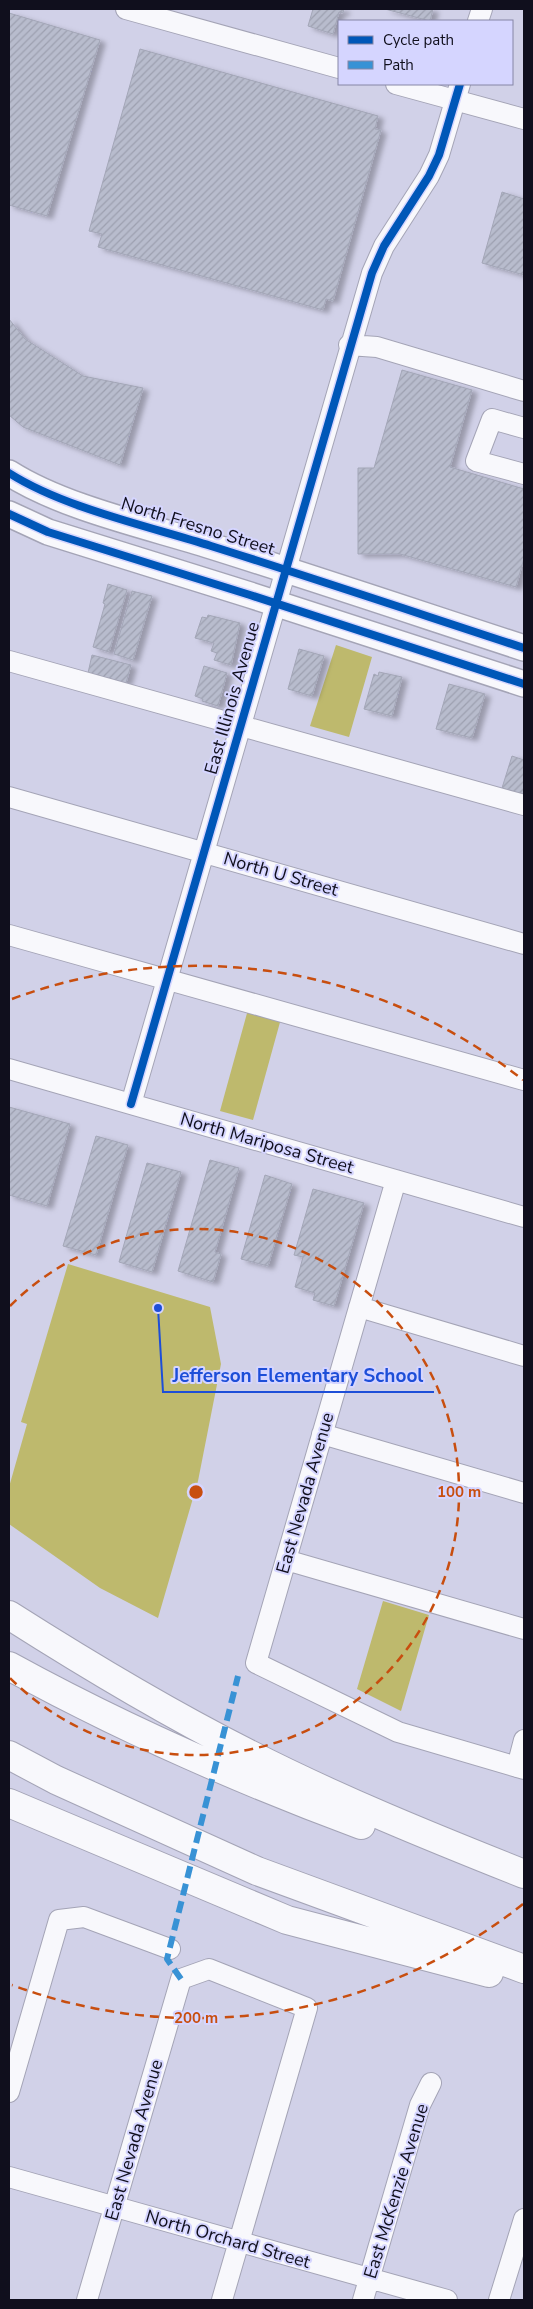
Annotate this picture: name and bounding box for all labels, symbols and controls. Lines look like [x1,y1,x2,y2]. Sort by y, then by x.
legend [338,20,513,85]
text: Cycle path [383,30,454,50]
text: Path [383,55,414,75]
street label: North Fresno Street [118,491,278,561]
street label: East Illinois Avenue [199,619,265,777]
street label: North U Street [221,846,342,902]
street label: North Mariposa Street [177,1107,357,1179]
callout: Jefferson Elementary School [163,1358,434,1392]
text: Jefferson Elementary School [172,1363,423,1389]
street label: East Nevada Avenue [270,1410,340,1576]
text: 100 m [437,1482,481,1502]
centre of rings [187,1483,205,1501]
text: 200 m [174,2008,218,2028]
street label: East Nevada Avenue [99,2057,169,2223]
street label: East McKenzie Avenue [358,2100,434,2282]
street label: North Orchard Street [143,2204,314,2274]

